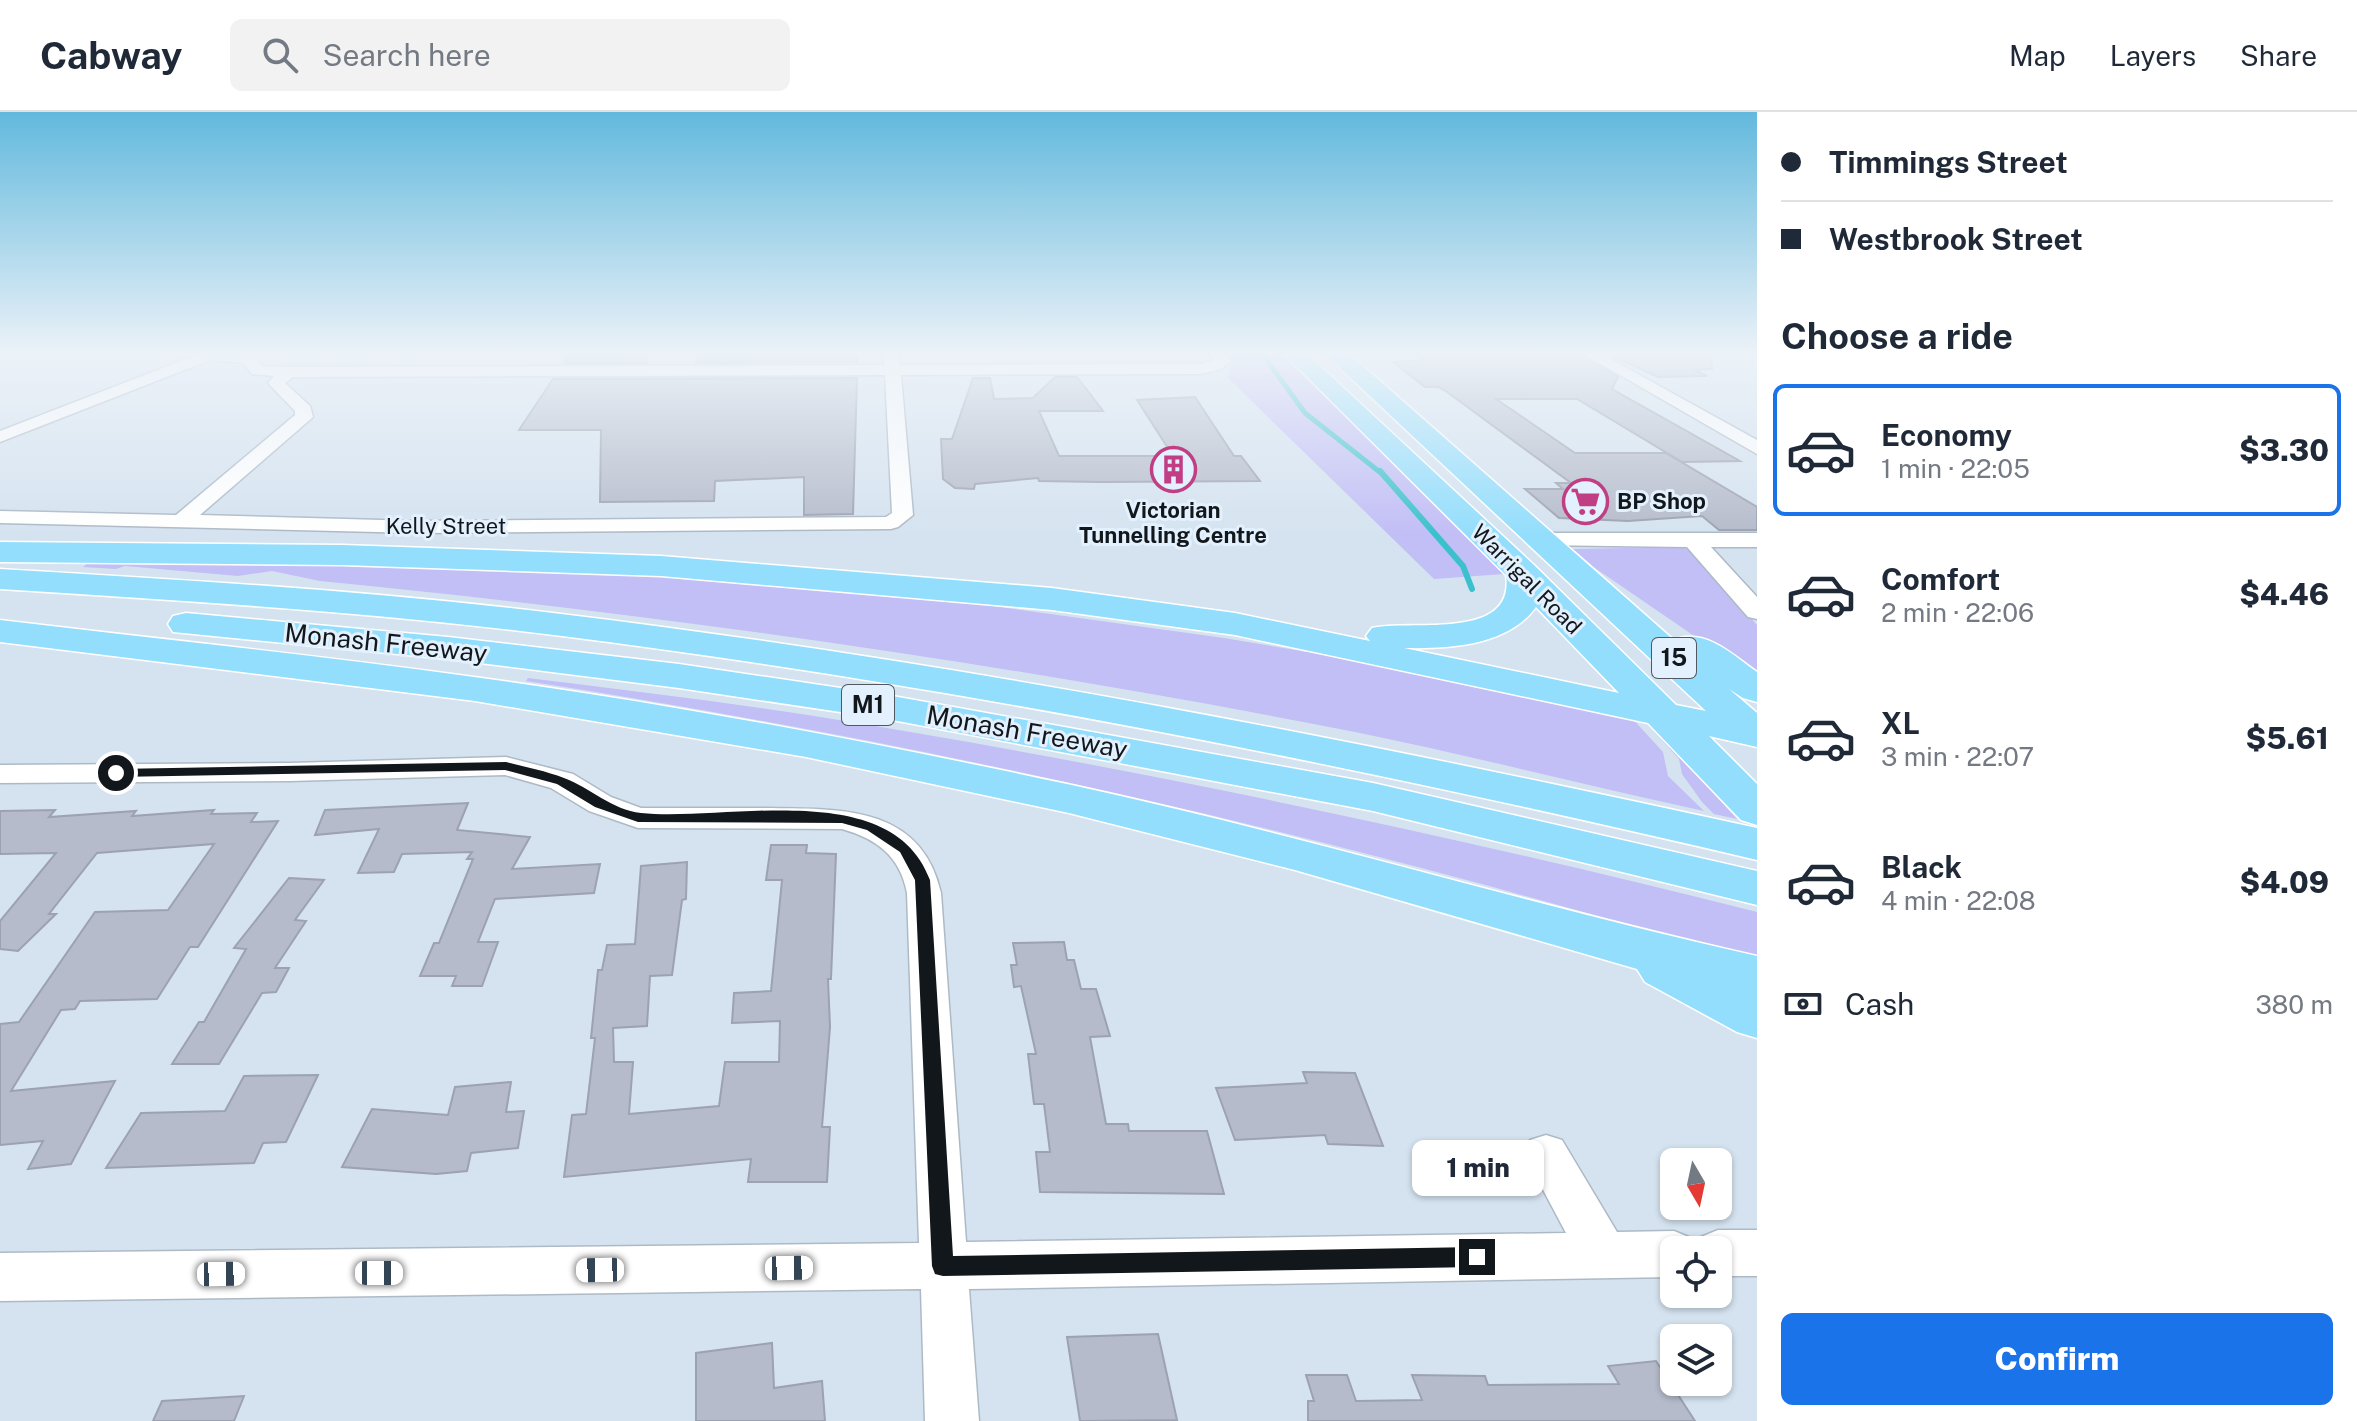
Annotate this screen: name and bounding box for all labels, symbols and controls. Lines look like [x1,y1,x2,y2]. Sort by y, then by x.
search box [230,19,790,91]
text: Cabway [40,33,182,78]
icon: search [258,33,302,77]
text: Search here [322,37,491,73]
text: Map [2009,39,2066,72]
text: Layers [2110,39,2196,72]
text: Share [2240,39,2317,72]
text: Timmings Street [1829,144,2068,180]
text: Westbrook Street [1829,221,2083,257]
text: Choose a ride [1781,315,2013,357]
icon: car [1785,414,1857,486]
text: Economy [1881,417,2012,453]
text: $3.30 [2239,432,2329,468]
building icon: Victorian Tunnelling Centre [1149,445,1197,493]
text: 1 min · 22:05 [1881,453,2030,484]
supermarket icon: BP Shop [1562,477,1610,525]
place label: BP Shop [1617,488,1706,514]
place label: Victorian Tunnelling Centre [1079,497,1267,548]
street label: Kelly Street [386,513,506,539]
street label: Warrigal Road [1467,519,1587,639]
icon: car [1785,558,1857,630]
text: Comfort [1881,561,2000,597]
text: $4.46 [2239,576,2329,612]
text: 2 min · 22:06 [1881,597,2034,628]
street label: Monash Freeway [283,616,489,669]
road number: 15 [1652,638,1696,678]
road number: M1 [842,685,894,725]
street label: Monash Freeway [924,699,1130,764]
icon: car [1785,702,1857,774]
text: XL [1881,705,1920,741]
text: $5.61 [2245,720,2329,756]
text: 3 min · 22:07 [1881,741,2034,772]
route start [98,755,134,791]
icon: car [1785,846,1857,918]
text: Black [1881,849,1962,885]
text: $4.09 [2240,864,2329,900]
text: 4 min · 22:08 [1881,885,2036,916]
icon: cash [1781,982,1825,1026]
text: Cash [1845,986,1914,1022]
text: 380 m [2255,989,2333,1020]
callout: 1 min [1411,1141,1543,1197]
north arrow [1660,1148,1732,1220]
map controls [1660,1148,1732,1396]
text: 1 min [1446,1152,1510,1183]
button: locate [1660,1236,1732,1308]
route end [1459,1239,1495,1275]
car [765,1256,813,1280]
car [576,1258,624,1282]
car [355,1261,403,1285]
car [197,1262,245,1286]
button: Confirm [1781,1313,2333,1405]
button: layers [1660,1324,1732,1396]

